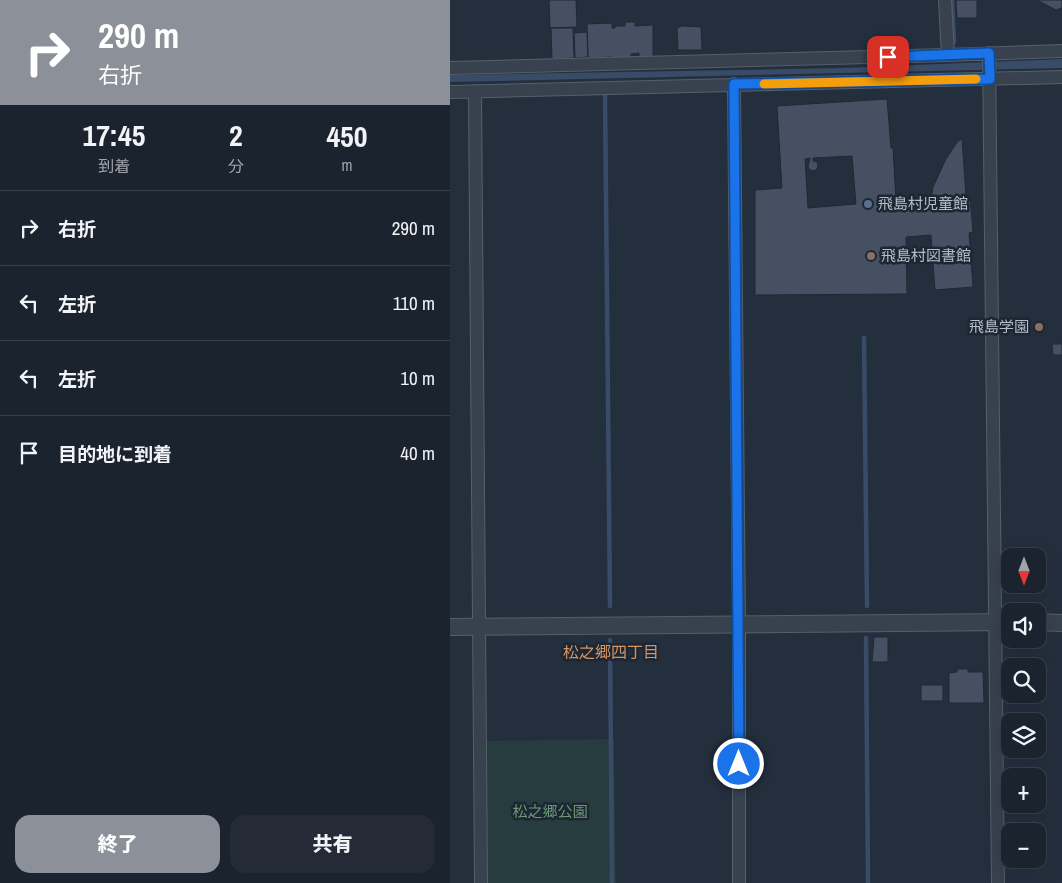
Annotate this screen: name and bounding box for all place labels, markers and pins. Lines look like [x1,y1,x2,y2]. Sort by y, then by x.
pin [867,36,909,78]
place label: 飛島村児童館 [878,193,968,214]
marker: 飛島村児童館 [862,198,874,210]
place label: 飛島村図書館 [881,245,971,266]
marker: 飛島村図書館 [865,250,877,262]
place label: 飛島学園 [969,316,1029,337]
marker: 飛島学園 [1033,321,1045,333]

